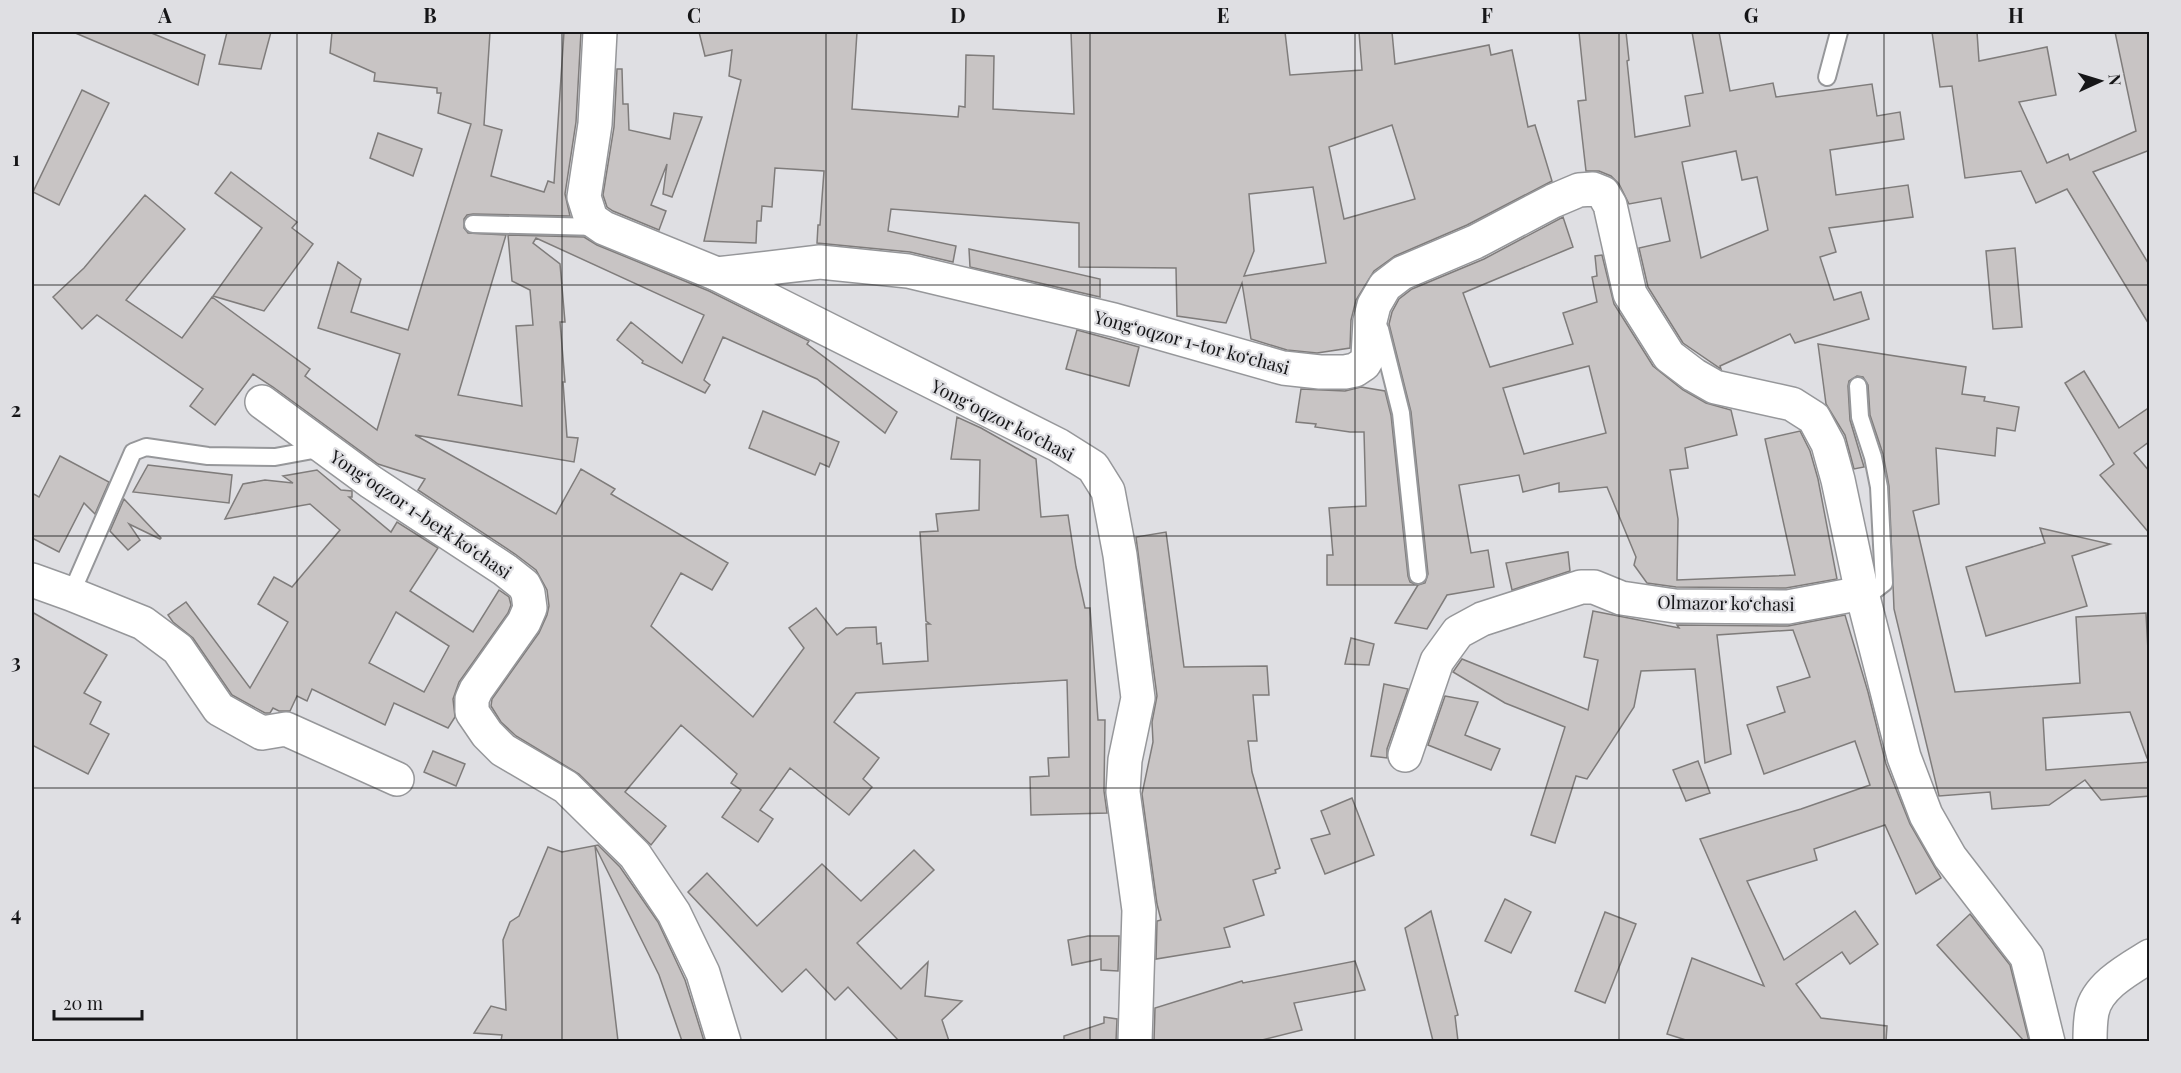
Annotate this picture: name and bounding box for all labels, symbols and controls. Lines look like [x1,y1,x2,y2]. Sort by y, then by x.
text: A [157,1,172,28]
text: B [423,1,437,28]
text: C [687,1,701,28]
text: D [950,1,966,28]
text: E [1217,1,1229,28]
text: F [1481,1,1493,28]
text: G [1744,1,1759,28]
text: H [2008,1,2024,28]
north arrow [2070,51,2130,111]
text: N [2105,73,2126,87]
text: 1 [12,144,20,171]
street label: Yongʻoqzor 1-tor koʻchasi [1091,304,1292,380]
street label: Yongʻoqzor koʻchasi [926,373,1079,466]
text: 2 [11,395,21,422]
street label: Yongʻoqzor 1-berk koʻchasi [325,444,516,584]
street label: Olmazor koʻchasi [1657,590,1795,616]
text: 3 [11,647,21,674]
text: 4 [11,899,21,926]
scale bar [54,983,142,1021]
text: 20 m [63,991,103,1015]

